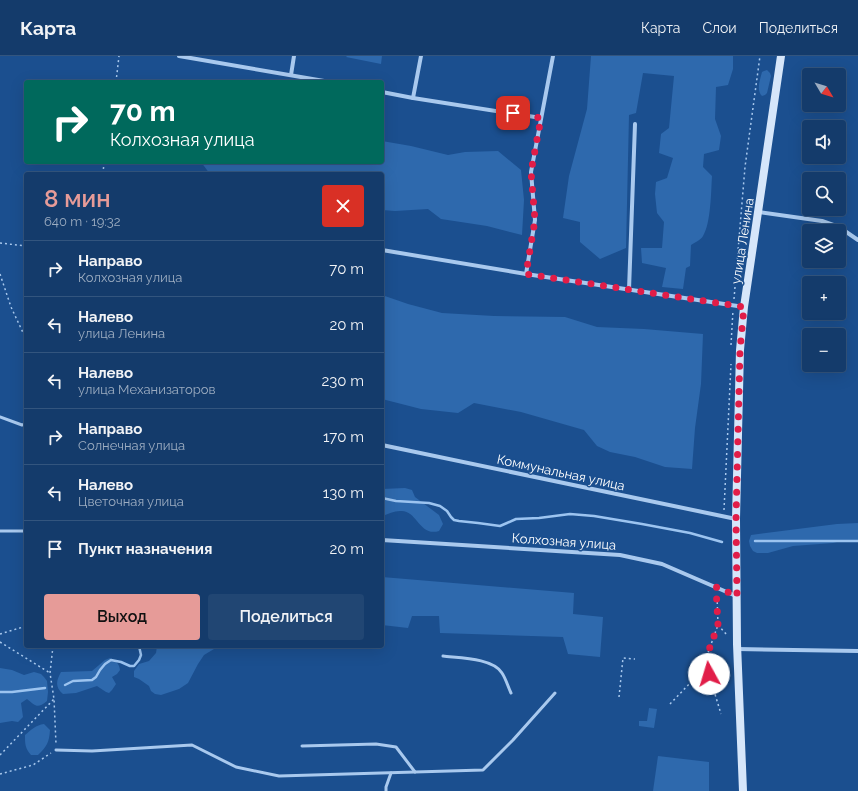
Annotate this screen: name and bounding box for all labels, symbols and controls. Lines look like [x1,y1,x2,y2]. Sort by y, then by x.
text: Карта [20,17,76,39]
text: Карта [641,20,680,36]
text: Слои [702,20,737,36]
text: Поделиться [759,20,838,36]
north arrow [802,68,846,112]
map controls [802,68,846,372]
text: 70 m [110,95,176,128]
icon: right [44,96,96,148]
pin [496,96,530,130]
icon: arrive [502,102,524,124]
button: sound [802,120,846,164]
text: Колхозная улица [110,129,255,150]
button: search [802,172,846,216]
text: 8 мин [44,184,110,213]
button: close [322,185,364,227]
street label: улица Ленина [728,197,757,285]
text: 640 m · 19:32 [44,214,121,229]
button: layers [802,224,846,268]
text: Направо [78,252,142,270]
icon: right [44,258,66,280]
text: 70 m [329,260,364,278]
text: Колхозная улица [78,270,182,285]
button: + [802,276,846,320]
text: Налево [78,308,133,326]
icon: left [44,314,66,336]
text: 20 m [329,316,364,334]
text: улица Ленина [78,326,165,341]
button: − [802,328,846,372]
text: Налево [78,364,133,382]
icon: left [44,370,66,392]
text: 230 m [321,372,364,390]
text: улица Механизаторов [78,382,215,397]
text: Направо [78,420,142,438]
icon: right [44,426,66,448]
text: 170 m [323,428,364,446]
text: Солнечная улица [78,438,185,453]
street label: Коммунальная улица [496,452,626,493]
text: Налево [78,476,133,494]
icon: left [44,482,66,504]
text: 130 m [323,484,364,502]
text: Цветочная улица [78,494,184,509]
street label: Колхозная улица [511,530,617,553]
icon: arrive [44,538,66,560]
text: Пункт назначения [78,540,212,558]
text: 20 m [329,540,364,558]
button: Выход [44,594,200,640]
button: Поделиться [208,594,364,640]
position arrow [688,653,730,695]

